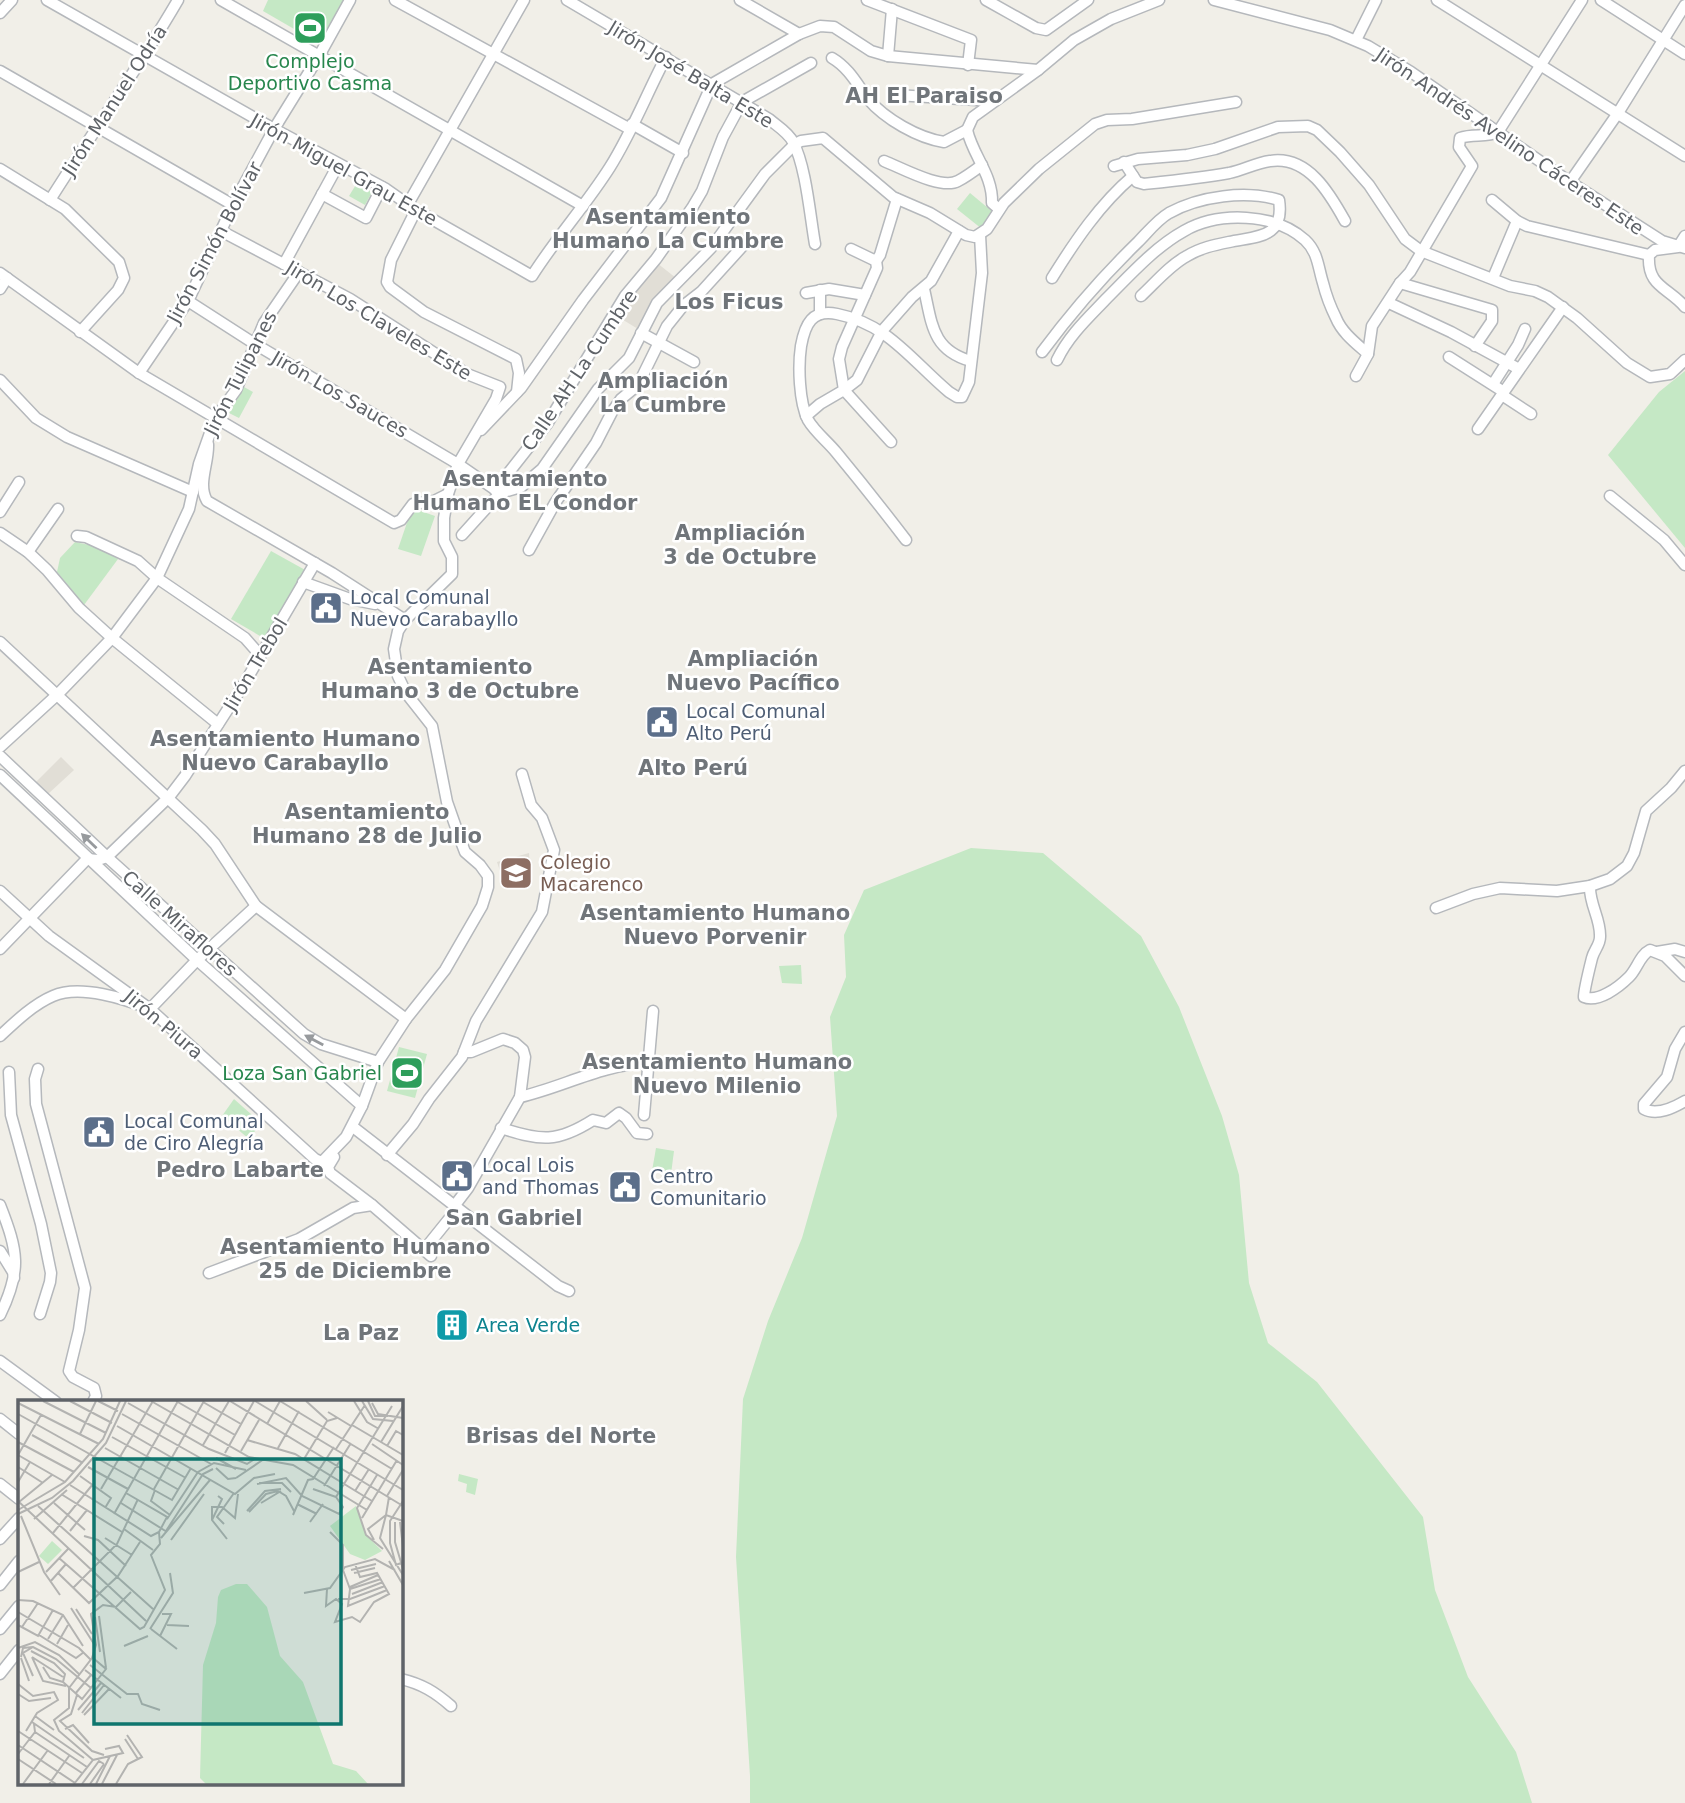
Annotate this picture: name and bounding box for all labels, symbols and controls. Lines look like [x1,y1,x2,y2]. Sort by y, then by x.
sports icon: Complejo Deportivo Casma [291,9,329,47]
street label: Jirón José Balta Este [603,15,778,132]
street label: Jirón Manuel Odría [57,21,171,180]
street label: Jirón Andrés Avelino Cáceres Este [1371,42,1648,239]
place label: Complejo Deportivo Casma [228,50,392,94]
district label: AH El Paraiso [845,84,1003,108]
street label: Jirón Miguel Grau Este [246,108,441,230]
street label: Jirón Simón Bolívar [162,157,266,327]
district label: Asentamiento Humano La Cumbre [552,205,784,253]
street label: Jirón Los Claveles Este [281,255,476,384]
street label: Calle AH La Cumbre [517,285,641,455]
district label: Los Ficus [674,290,784,314]
street label: Jirón Tulipanes [199,307,281,440]
street label: Jirón Los Sauces [267,346,412,442]
district label: Ampliación La Cumbre [598,369,728,417]
district label: Asentamiento Humano EL Condor [413,467,638,515]
district label: Ampliación 3 de Octubre [663,521,817,569]
place label: Local Comunal Nuevo Carabayllo [350,586,518,630]
public building icon: Local Comunal Nuevo Carabayllo [307,589,345,627]
street label: Jirón Trebol [218,613,291,715]
district label: Ampliación Nuevo Pacífico [666,647,840,695]
district label: Asentamiento Humano 3 de Octubre [321,655,579,703]
place label: Local Comunal Alto Perú [686,700,826,744]
public building icon: Local Comunal Alto Perú [643,703,681,741]
district label: Asentamiento Humano Nuevo Carabayllo [150,727,420,775]
district label: Alto Perú [638,756,748,780]
district label: Asentamiento Humano 28 de Julio [252,800,482,848]
one-way arrow [81,833,98,849]
place label: Colegio Macarenco [540,851,643,895]
school or university icon: Colegio Macarenco [497,854,535,892]
street label: Calle Miraflores [118,866,242,980]
district label: Asentamiento Humano Nuevo Porvenir [580,901,850,949]
street label: Jirón Piura [119,984,208,1063]
one-way arrow [304,1034,324,1045]
district label: Asentamiento Humano Nuevo Milenio [582,1050,852,1098]
sports icon: Loza San Gabriel [388,1054,426,1092]
place label: Loza San Gabriel [222,1062,382,1084]
place label: Local Comunal de Ciro Alegría [124,1110,264,1154]
public building icon: Local Comunal de Ciro Alegría [80,1113,118,1151]
place label: Local Lois and Thomas [482,1154,599,1198]
public building icon: Local Lois and Thomas [438,1157,476,1195]
district label: Pedro Labarte [156,1158,324,1182]
place label: Centro Comunitario [650,1165,767,1209]
public building icon: Centro Comunitario [606,1168,644,1206]
district label: San Gabriel [446,1206,583,1230]
district label: Asentamiento Humano 25 de Diciembre [220,1235,490,1283]
building icon: Area Verde [433,1306,471,1344]
place label: Area Verde [476,1314,580,1336]
district label: La Paz [323,1321,399,1345]
inset map [18,1400,402,1786]
district label: Brisas del Norte [466,1424,656,1448]

